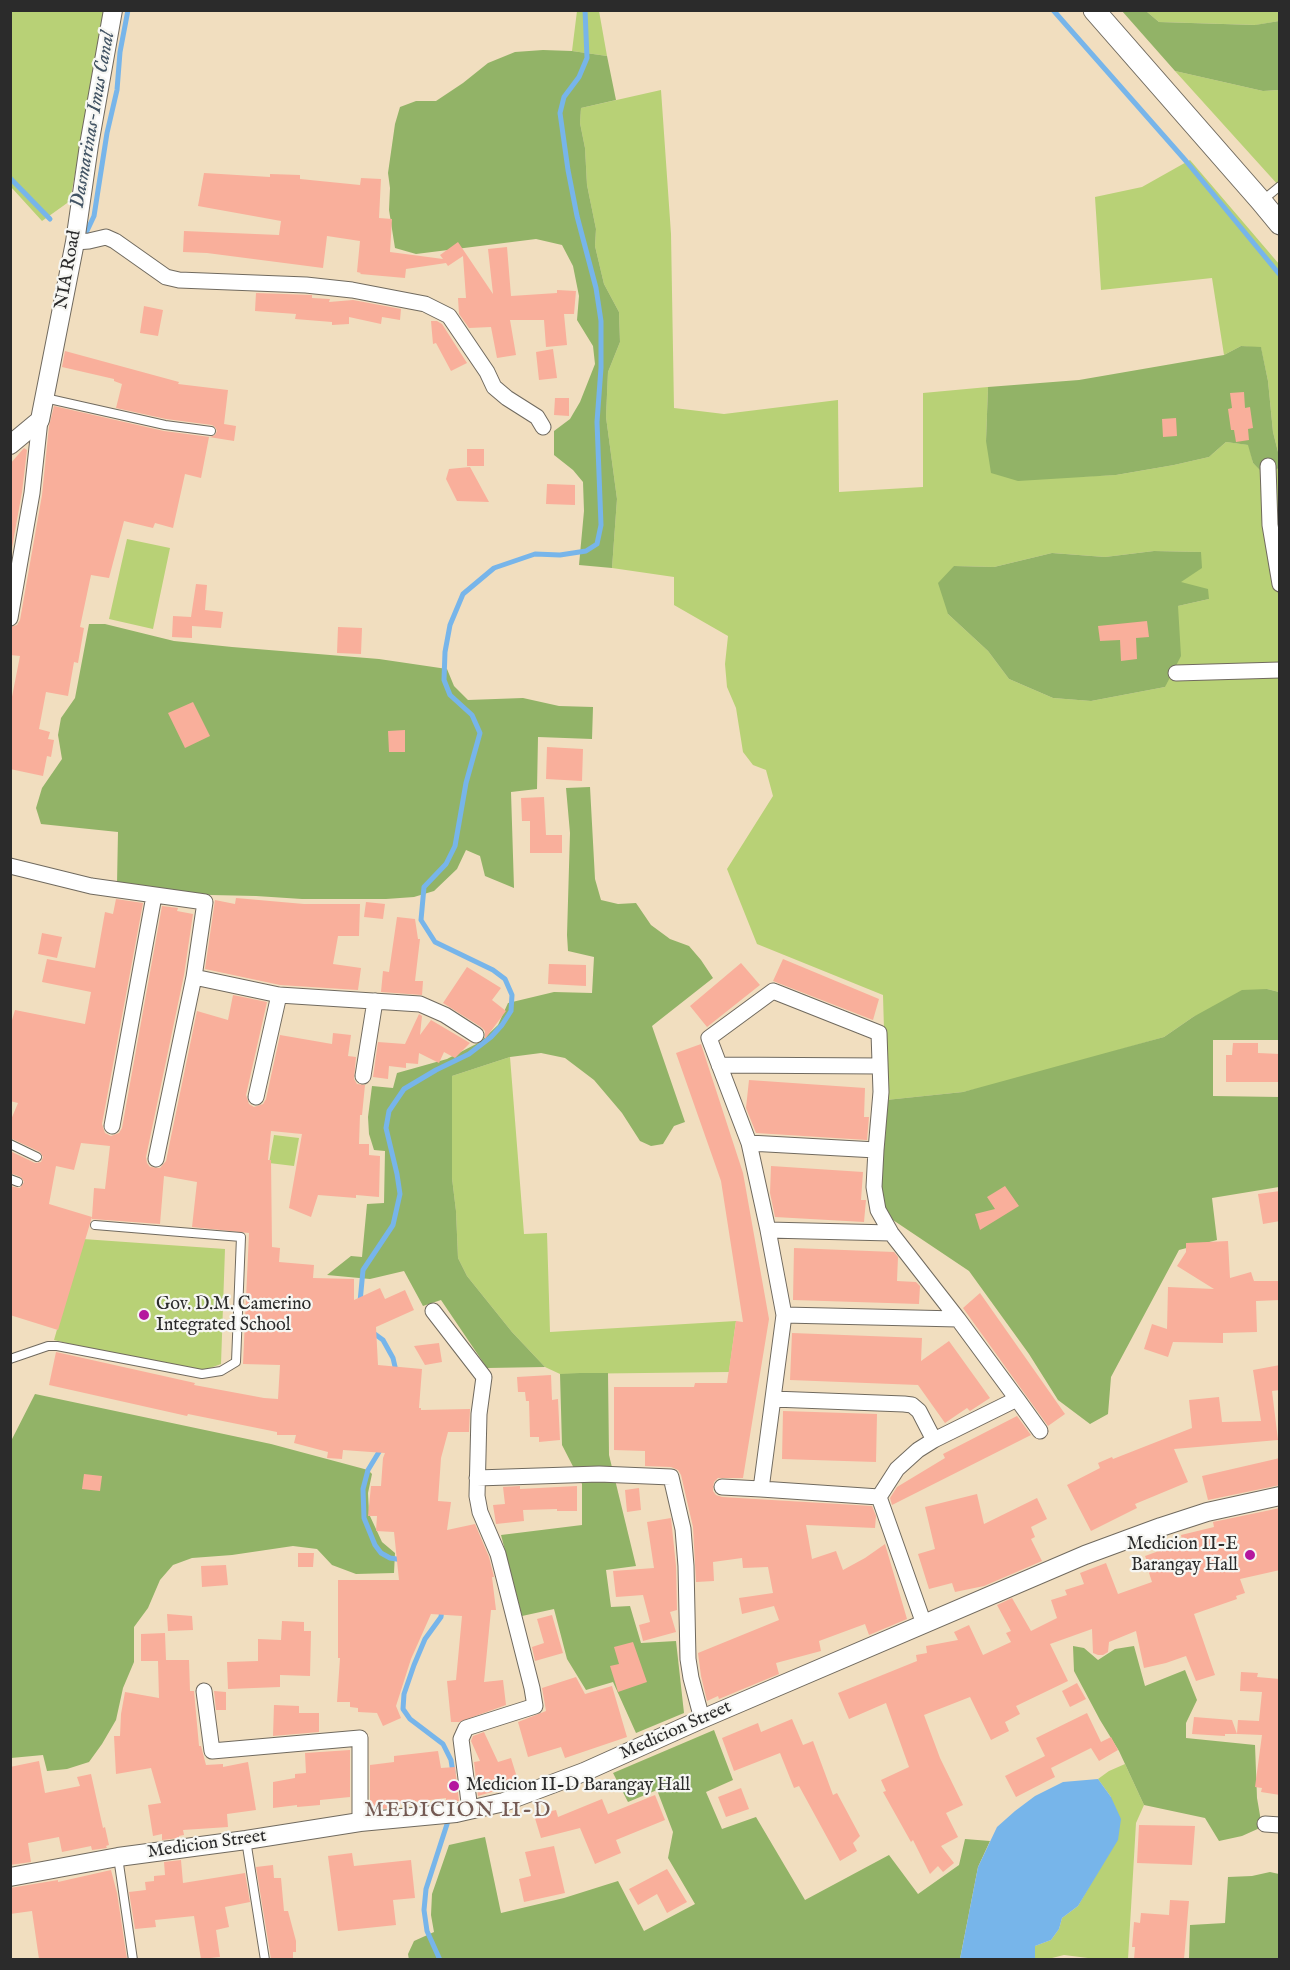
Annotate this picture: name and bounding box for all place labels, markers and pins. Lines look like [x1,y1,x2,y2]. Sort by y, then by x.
place label: Gov. D.M. Camerino Integrated School [156,1294,311,1336]
marker: Gov. D.M. Camerino Integrated School [137,1308,151,1322]
place label: Medicion II-E Barangay Hall [1127,1534,1238,1576]
marker: Medicion II-E Barangay Hall [1243,1548,1257,1562]
place label: Medicion II-D Barangay Hall [466,1775,690,1797]
marker: Medicion II-D Barangay Hall [447,1779,461,1793]

